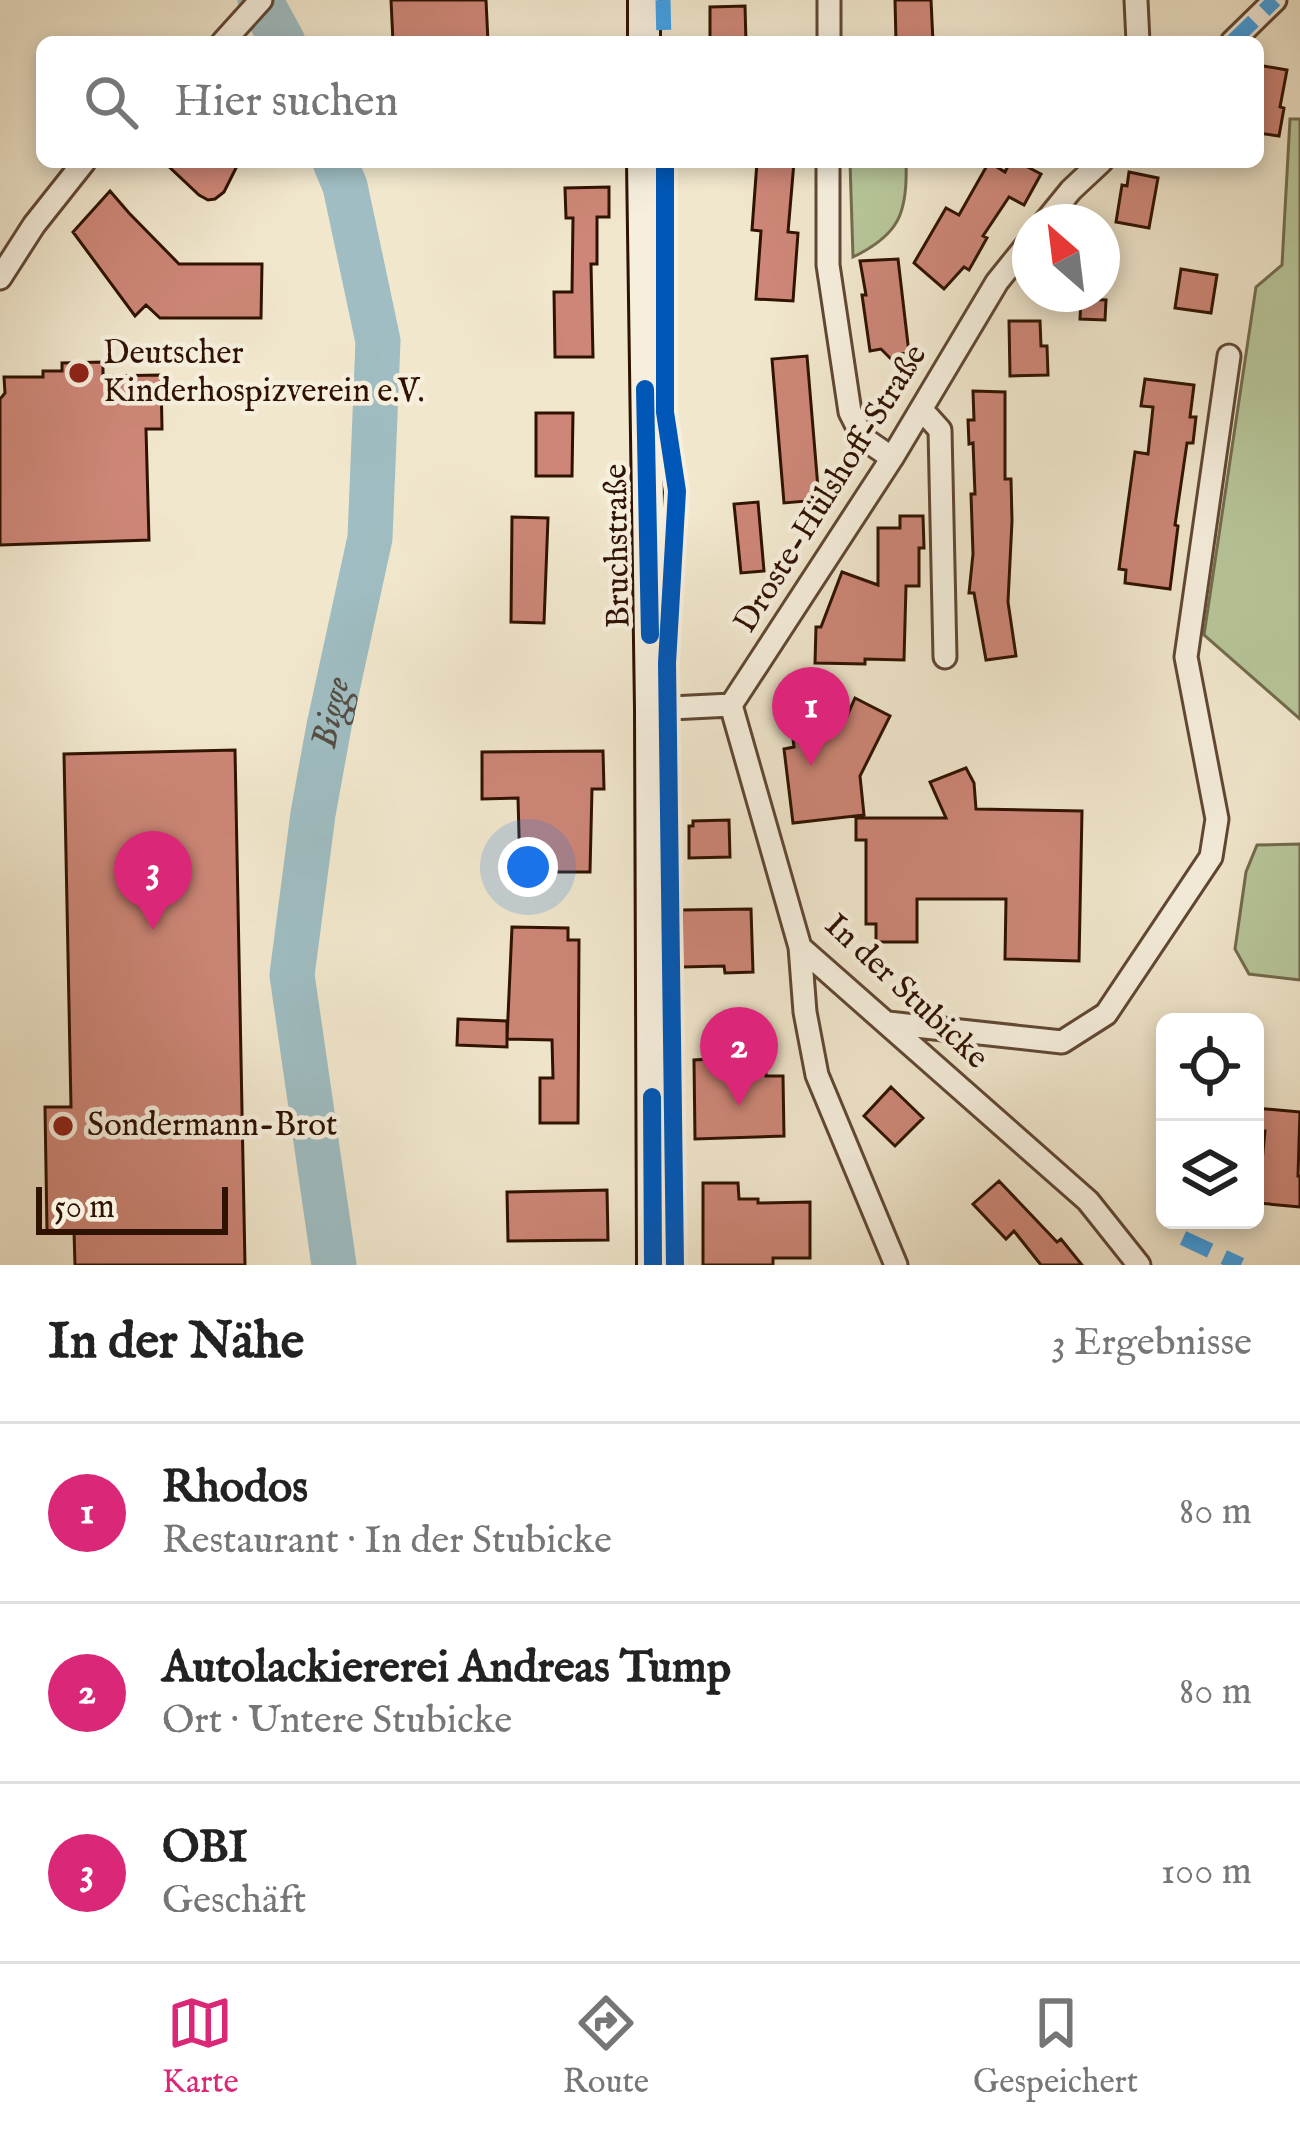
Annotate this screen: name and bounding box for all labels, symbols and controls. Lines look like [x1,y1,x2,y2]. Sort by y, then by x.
search box [36,36,1264,168]
icon: search [78,69,144,135]
text: Hier suchen [174,74,398,131]
north arrow [1012,204,1120,312]
place label: Deutscher Kinderhospizverein e.V. [103,333,425,413]
street label: Droste-Hülshoff-Straße [725,337,937,641]
marker: Deutscher Kinderhospizverein e.V. [66,360,92,386]
street label: Bruchstraße [596,464,640,628]
pin: 1 [772,667,850,766]
water label: Bigge [302,673,362,753]
pin: 3 [114,831,192,930]
your location [498,837,558,897]
street label: In der Stubicke [815,905,997,1079]
pin: 2 [700,1007,778,1106]
map controls [1156,1013,1264,1229]
button: locate [1156,1013,1264,1121]
place label: Sondermann-Brot [87,1105,337,1147]
marker: Sondermann-Brot [50,1113,76,1139]
button: layers [1156,1121,1264,1229]
scale bar [36,1181,228,1234]
text: 50 m [54,1187,115,1229]
text: In der Nähe [48,1311,304,1376]
text: 3 Ergebnisse [1051,1319,1252,1368]
text: Rhodos [162,1460,308,1517]
text: 1 [80,1488,94,1537]
text: 80 m [1179,1488,1252,1537]
text: Restaurant · In der Stubicke [162,1517,612,1566]
text: Autolackiererei Andreas Tump [162,1640,731,1697]
text: 2 [78,1668,96,1717]
text: 80 m [1179,1668,1252,1717]
text: Ort · Untere Stubicke [162,1697,512,1746]
text: OBI [162,1820,248,1877]
text: 3 [80,1848,94,1897]
text: 100 m [1161,1848,1252,1897]
text: Geschäft [162,1877,307,1926]
tab: Karte [162,1990,239,2104]
tab: Route [563,1990,649,2104]
tab: Gespeichert [973,1990,1138,2104]

